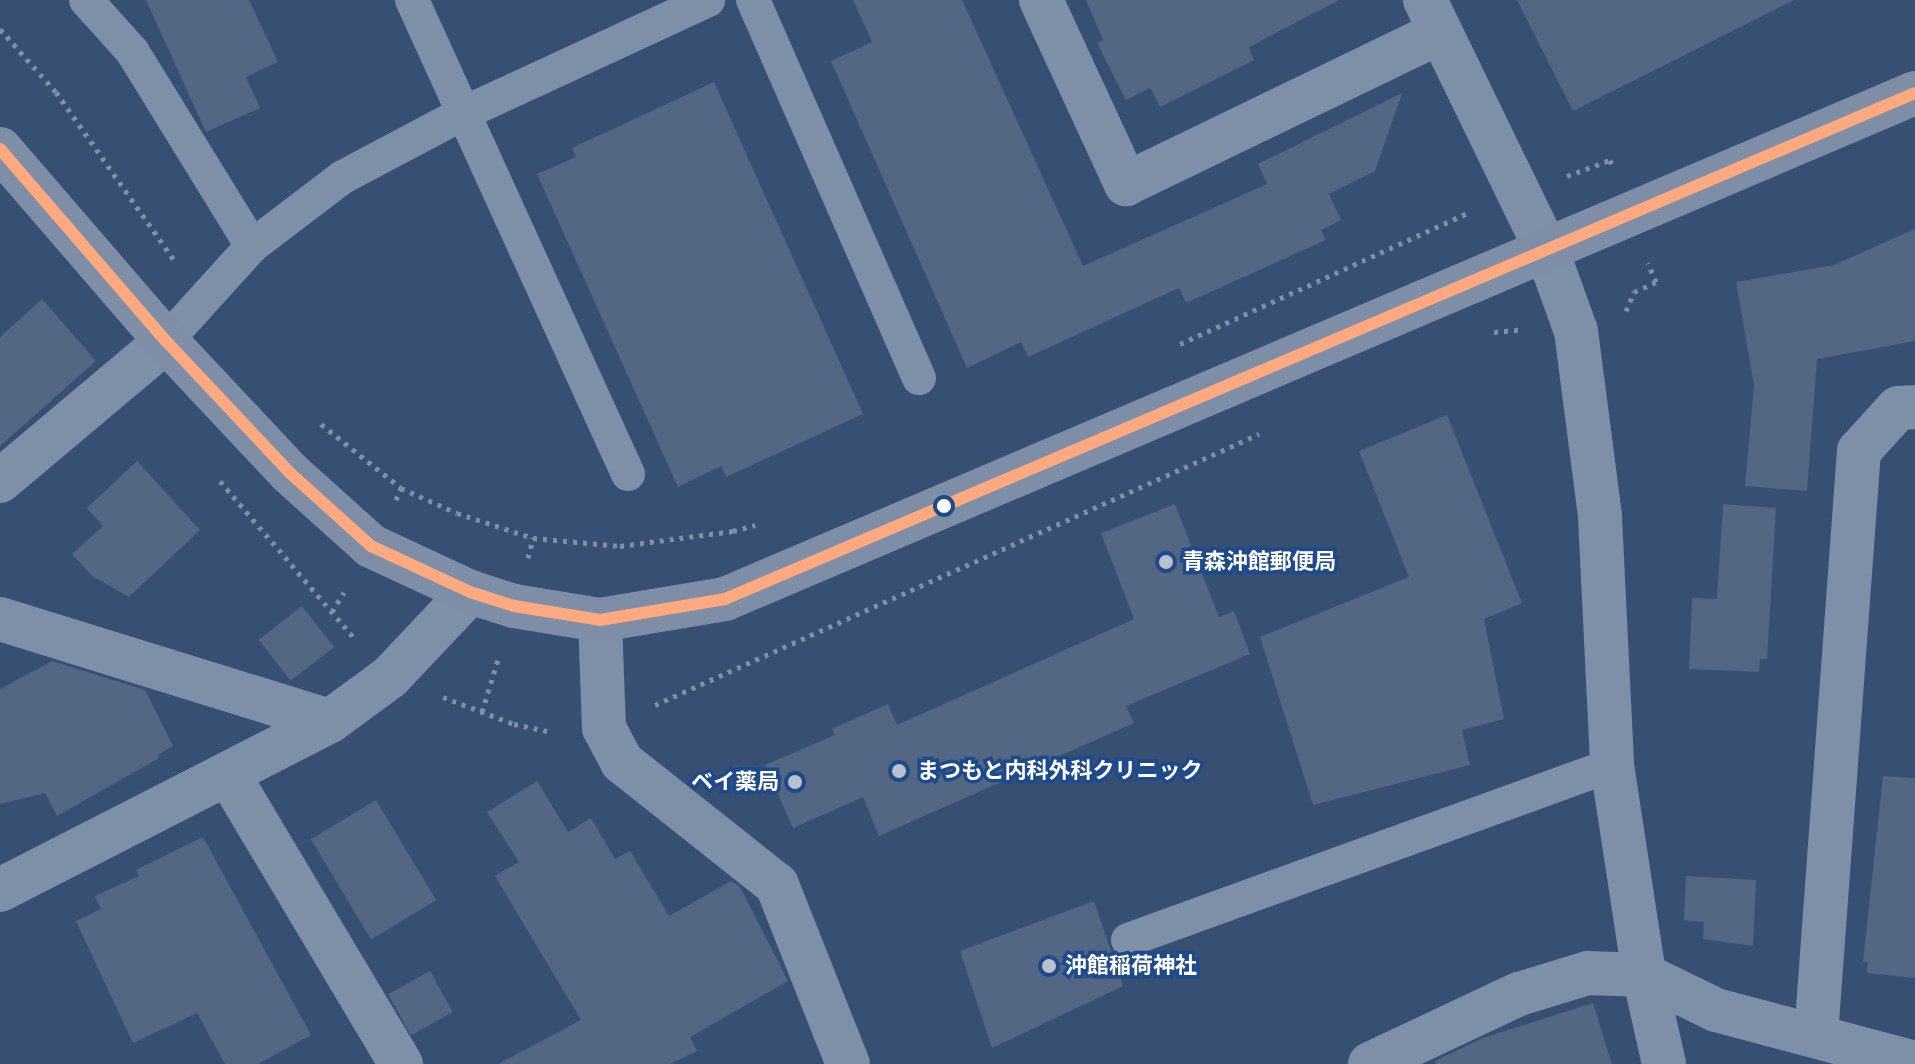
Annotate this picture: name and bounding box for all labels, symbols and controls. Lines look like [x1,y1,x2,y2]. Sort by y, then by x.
unlabelled marker [936,498,952,514]
place label: 青森沖館郵便局 [1182,549,1336,575]
marker: 青森沖館郵便局 [1157,553,1175,571]
place label: まつもと内科外科クリニック [917,758,1203,784]
marker: まつもと内科外科クリニック [888,760,910,782]
place label: ベイ薬局 [691,769,779,795]
marker: ベイ薬局 [786,773,804,791]
place label: 沖館稲荷神社 [1065,953,1197,979]
marker: 沖館稲荷神社 [1040,957,1058,975]

